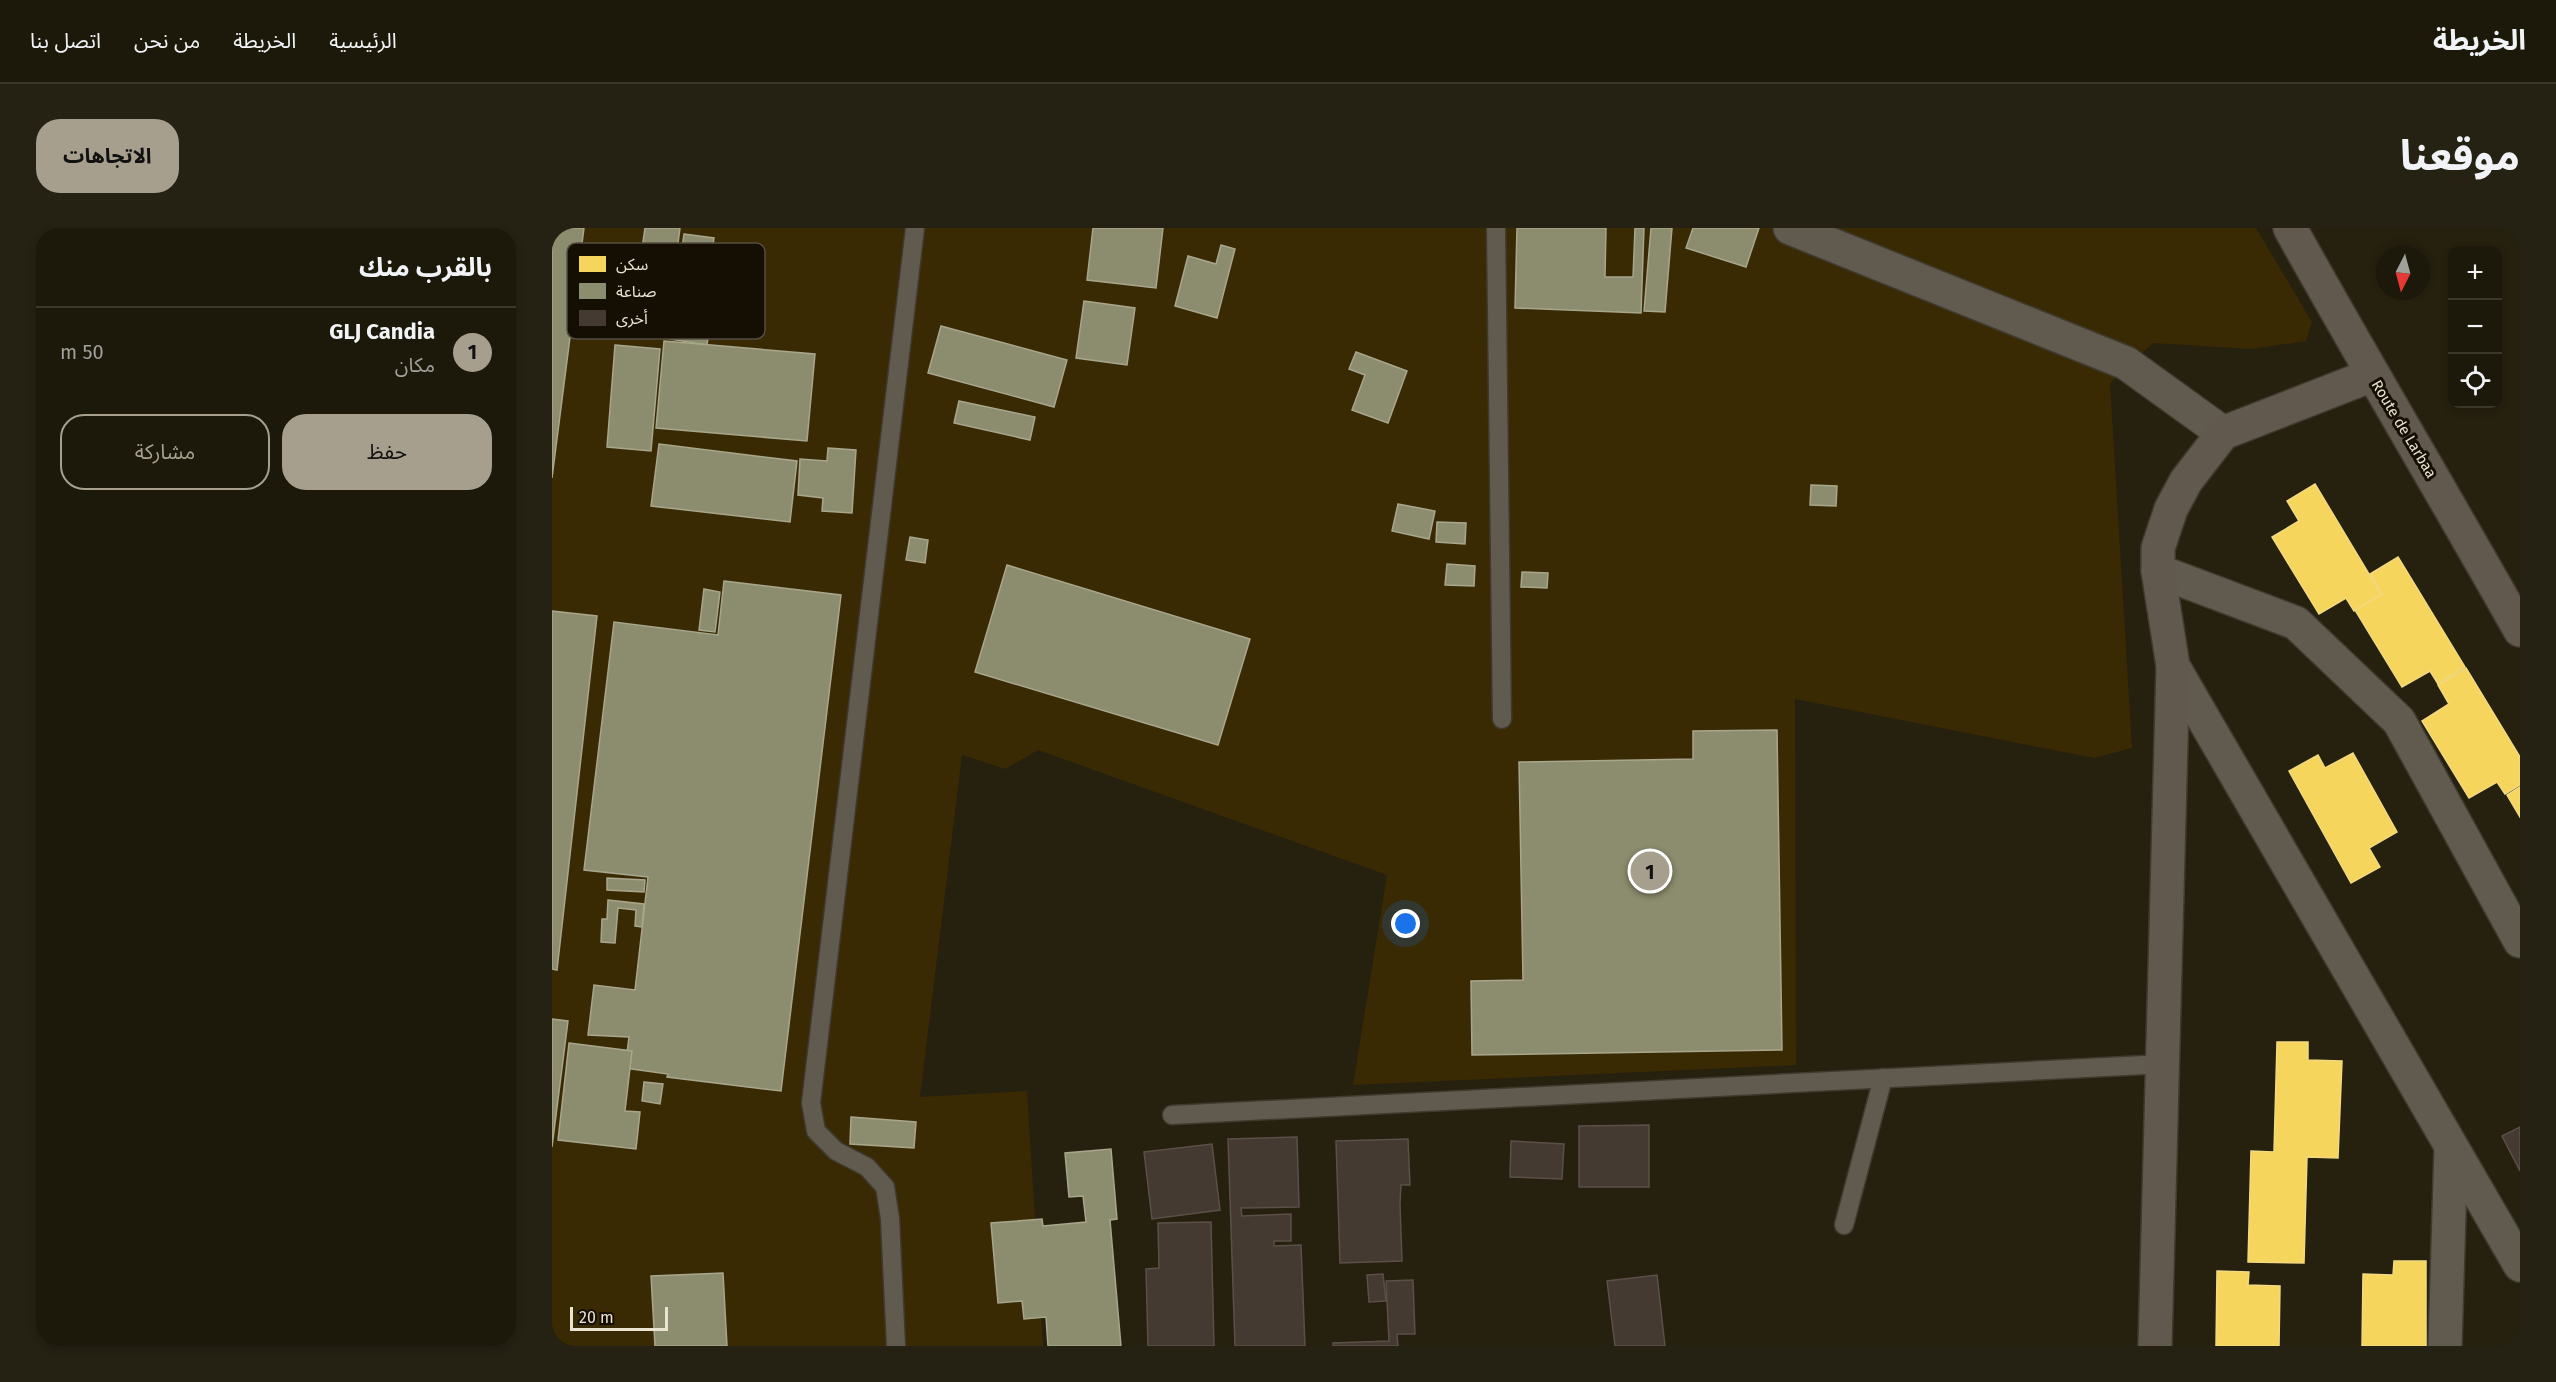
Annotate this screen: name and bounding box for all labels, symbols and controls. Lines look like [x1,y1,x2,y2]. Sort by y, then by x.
text: الخريطة [2433,24,2526,57]
text: اتصل بنا [30,28,101,54]
text: من نحن [134,28,200,54]
text: الخريطة [233,28,296,54]
text: الرئيسية [329,28,397,54]
button: الاتجاهات [36,119,179,193]
text: موقعنا [2400,131,2520,181]
legend [567,243,765,339]
north arrow [2376,246,2430,300]
map controls [2448,246,2502,408]
button: + [2448,246,2502,300]
text: بالقرب منك [359,252,492,283]
text: سكن [616,255,648,274]
text: صناعة [616,282,656,301]
button: − [2448,300,2502,354]
text: أخرى [616,309,648,328]
text: GLJ Candia [329,318,435,345]
text: 50 m [60,340,104,364]
text: 1 [468,340,477,364]
text: مكان [395,353,435,377]
button: locate [2448,354,2502,408]
street label: Route de Larbaa [2368,377,2440,481]
button: مشاركة [60,414,270,490]
button: حفظ [282,414,492,490]
pin: 1 [1630,848,1670,894]
your location [1391,909,1420,938]
scale bar [570,1304,668,1332]
text: 20 m [579,1308,614,1327]

